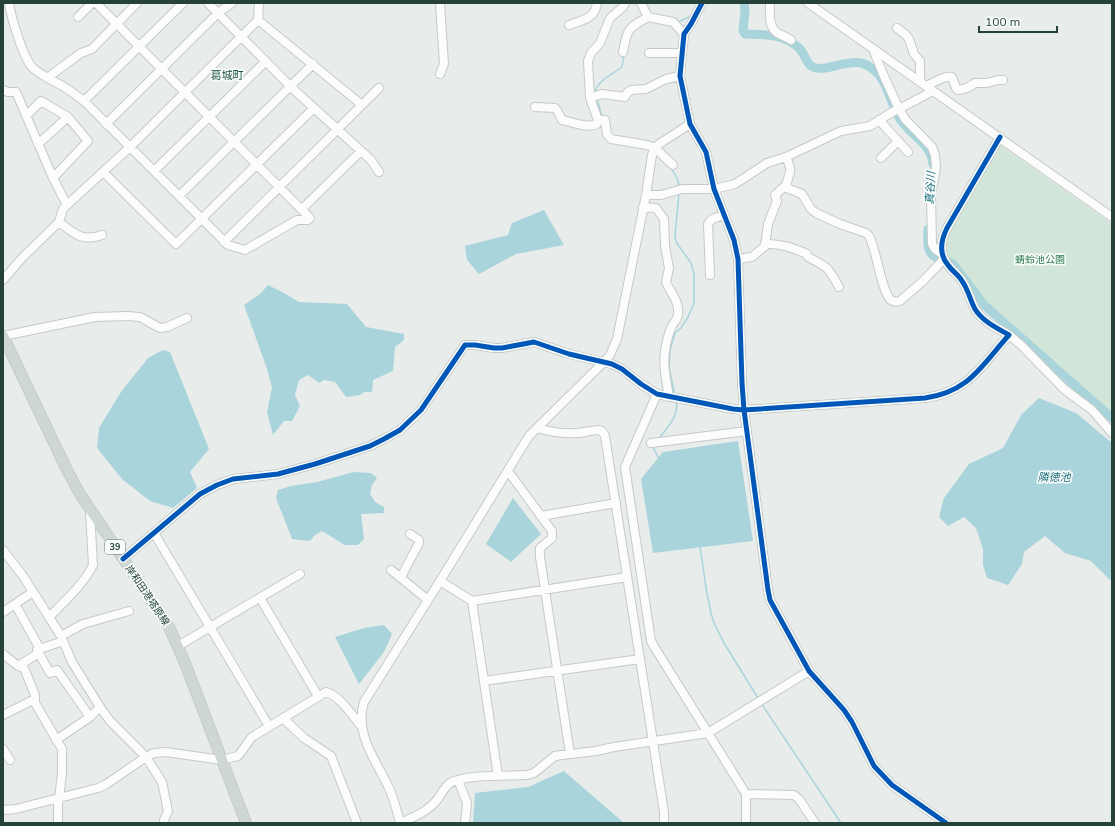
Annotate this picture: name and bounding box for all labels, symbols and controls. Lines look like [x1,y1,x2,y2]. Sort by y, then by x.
scale bar [979,8,1057,34]
text: 100 m [985,14,1020,29]
district label: 葛城町 [211,68,244,82]
water label: 真谷川 [922,170,938,205]
park label: 蜻蛉池公園 [1015,253,1065,266]
water label: 隣徳池 [1038,470,1071,484]
road number: 39 [105,540,125,554]
street label: 岸和田港塔原線 [123,563,173,628]

